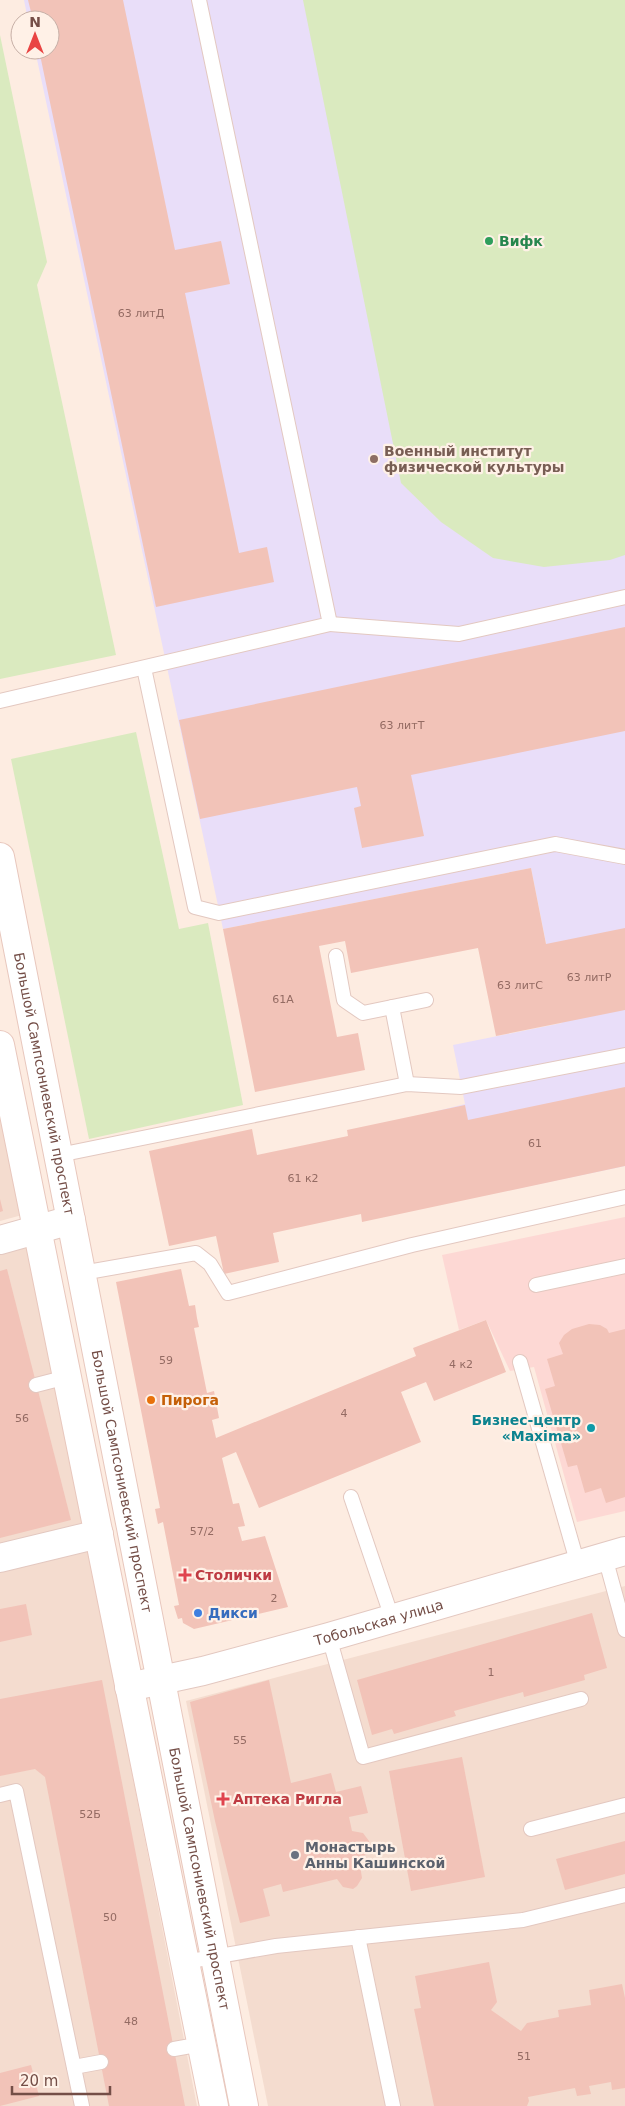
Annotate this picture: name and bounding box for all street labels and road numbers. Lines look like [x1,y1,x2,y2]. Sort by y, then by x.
street label: Большой Сампсониевский проспект [11,951,78,1217]
street label: Большой Сампсониевский проспект [88,1348,155,1614]
street label: Тобольская улица [311,1596,445,1649]
street label: Большой Сампсониевский проспект [166,1746,233,2011]

